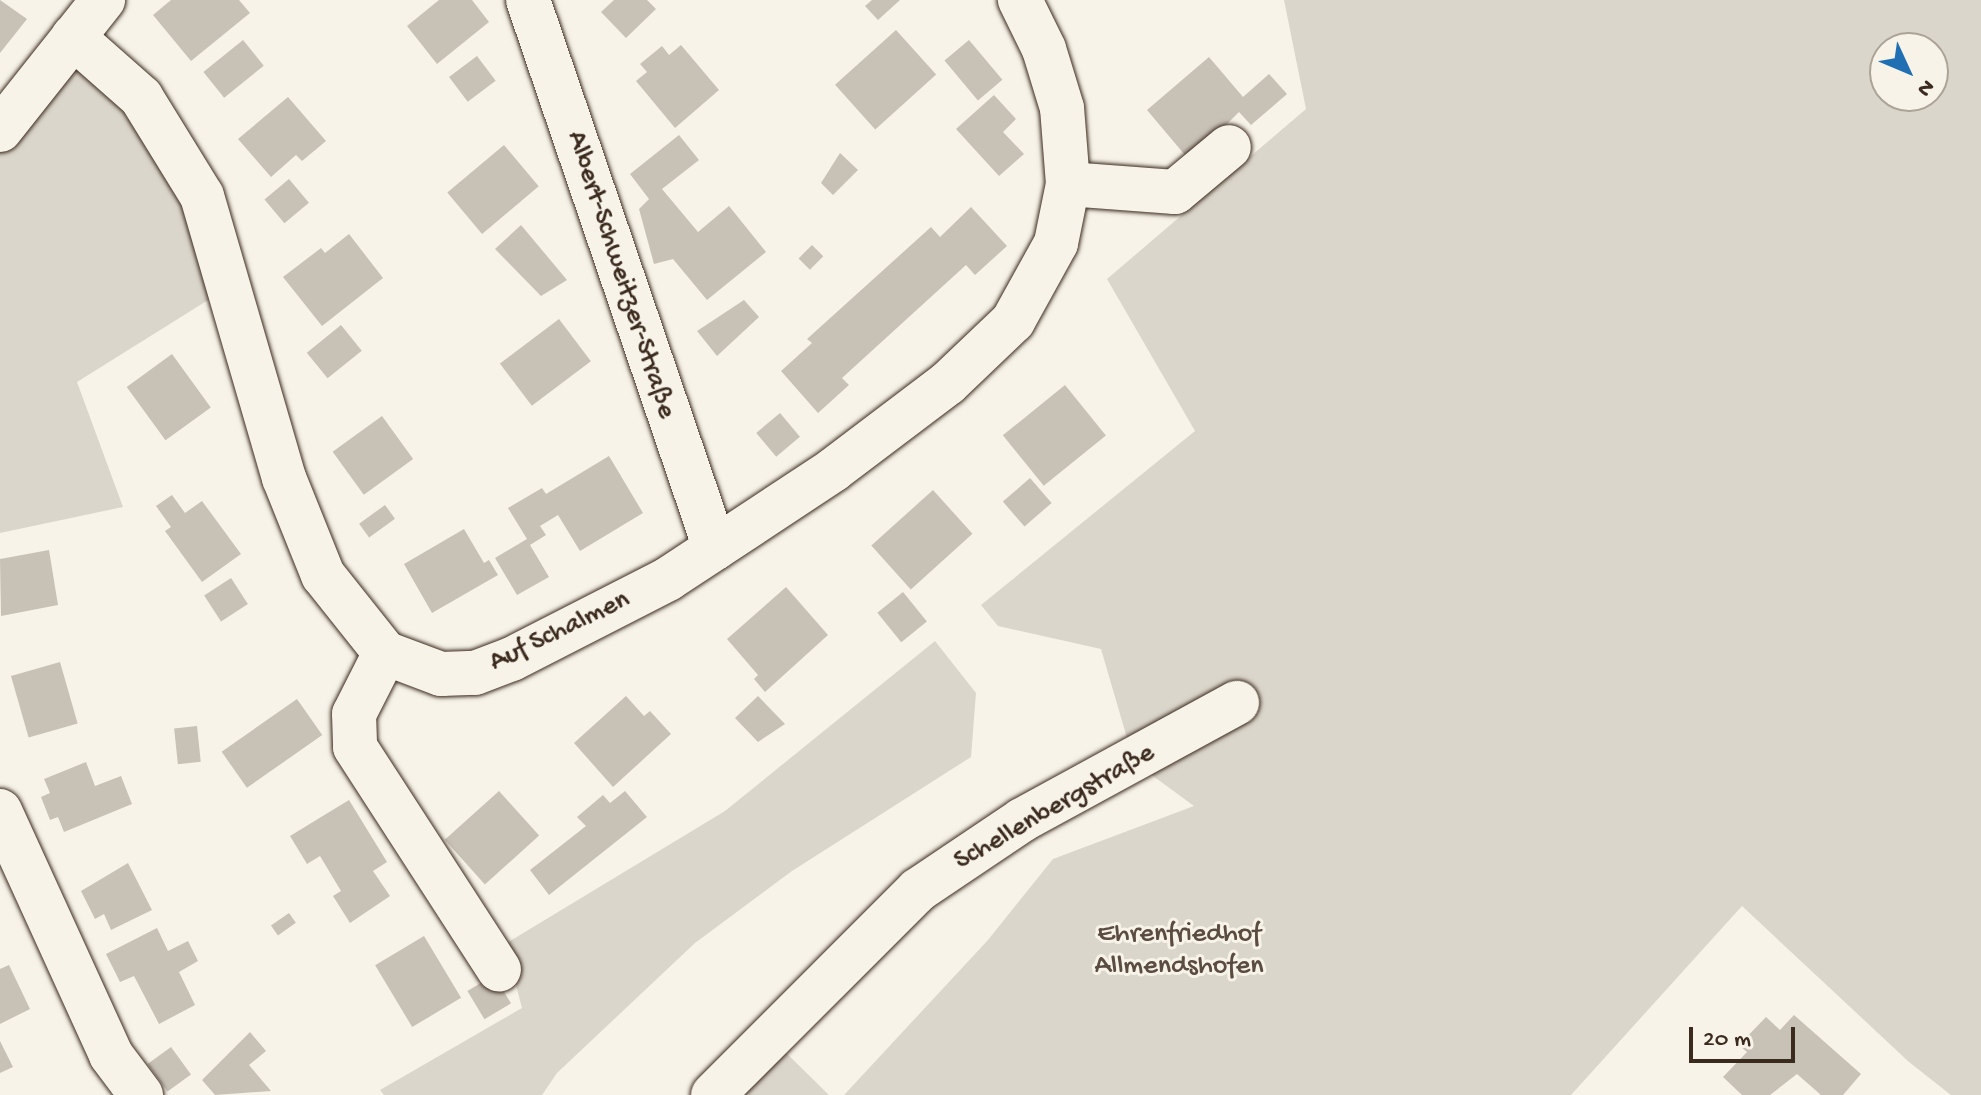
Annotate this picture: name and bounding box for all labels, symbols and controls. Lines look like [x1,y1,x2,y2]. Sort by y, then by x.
north arrow [1869,32,1949,112]
text: N [1910,73,1939,101]
street label: Albert-Schweitzer-Straße [558,127,682,423]
street label: Auf Schalmen [484,584,636,680]
street label: Schellenbergstraße [949,737,1161,879]
park label: Ehrenfriedhof Allmendshofen [1094,918,1264,984]
scale bar [1693,1011,1799,1061]
text: 20 m [1703,1026,1751,1055]

